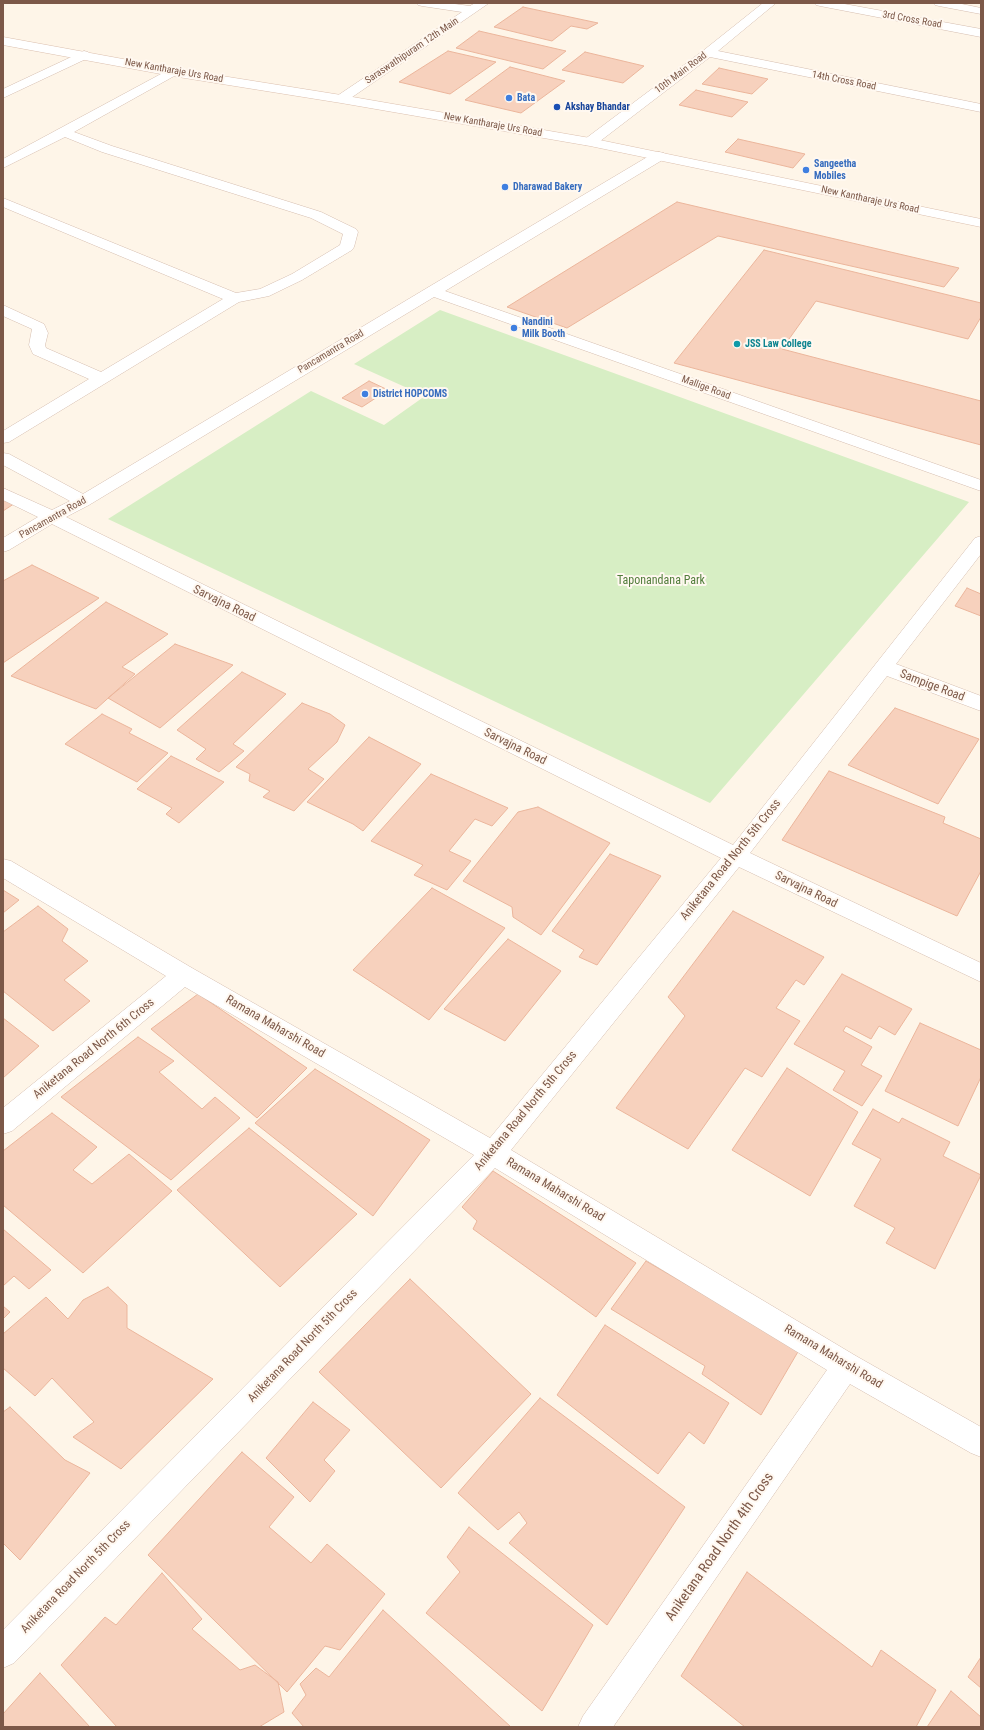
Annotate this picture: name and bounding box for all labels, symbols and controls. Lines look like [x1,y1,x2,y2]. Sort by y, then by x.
street label: 3rd Cross Road [881,9,943,31]
street label: Saraswathipuram 12th Main [363,15,461,87]
street label: 10th Main Road [653,50,709,96]
street label: New Kantharaje Urs Road [124,56,224,86]
street label: 14th Cross Road [811,69,877,93]
place label: Bata [517,92,535,104]
marker: Bata [504,93,514,103]
place label: Akshay Bhandar [565,101,630,113]
marker: Akshay Bhandar [552,102,562,112]
street label: New Kantharaje Urs Road [443,110,543,140]
place label: Sangeetha Mobiles [814,158,856,182]
marker: Sangeetha Mobiles [801,165,811,175]
place label: Dharawad Bakery [513,181,582,193]
marker: Dharawad Bakery [500,182,510,192]
street label: New Kantharaje Urs Road [820,184,920,216]
place label: Nandini Milk Booth [522,316,565,340]
marker: Nandini Milk Booth [509,323,519,333]
street label: Pancamantra Road [296,328,366,376]
place label: JSS Law College [745,338,811,350]
marker: JSS Law College [732,339,742,349]
street label: Mallige Road [680,374,732,402]
place label: District HOPCOMS [373,388,447,400]
marker: District HOPCOMS [360,389,370,399]
street label: Pancamantra Road [17,495,89,541]
park label: Taponandana Park [617,574,705,588]
street label: Sarvajna Road [190,583,258,625]
street label: Sampige Road [898,667,966,705]
street label: Sarvajna Road [481,726,549,768]
street label: Aniketana Road North 5th Cross [678,797,784,923]
street label: Sarvajna Road [772,869,840,911]
street label: Ramana Maharshi Road [223,993,327,1061]
street label: Aniketana Road North 6th Cross [31,996,157,1102]
street label: Aniketana Road North 5th Cross [472,1048,580,1174]
street label: Ramana Maharshi Road [503,1155,607,1225]
street label: Aniketana Road North 5th Cross [245,1286,361,1406]
street label: Ramana Maharshi Road [781,1322,885,1392]
street label: Aniketana Road North 4th Cross [662,1470,778,1624]
street label: Aniketana Road North 5th Cross [18,1517,134,1637]

